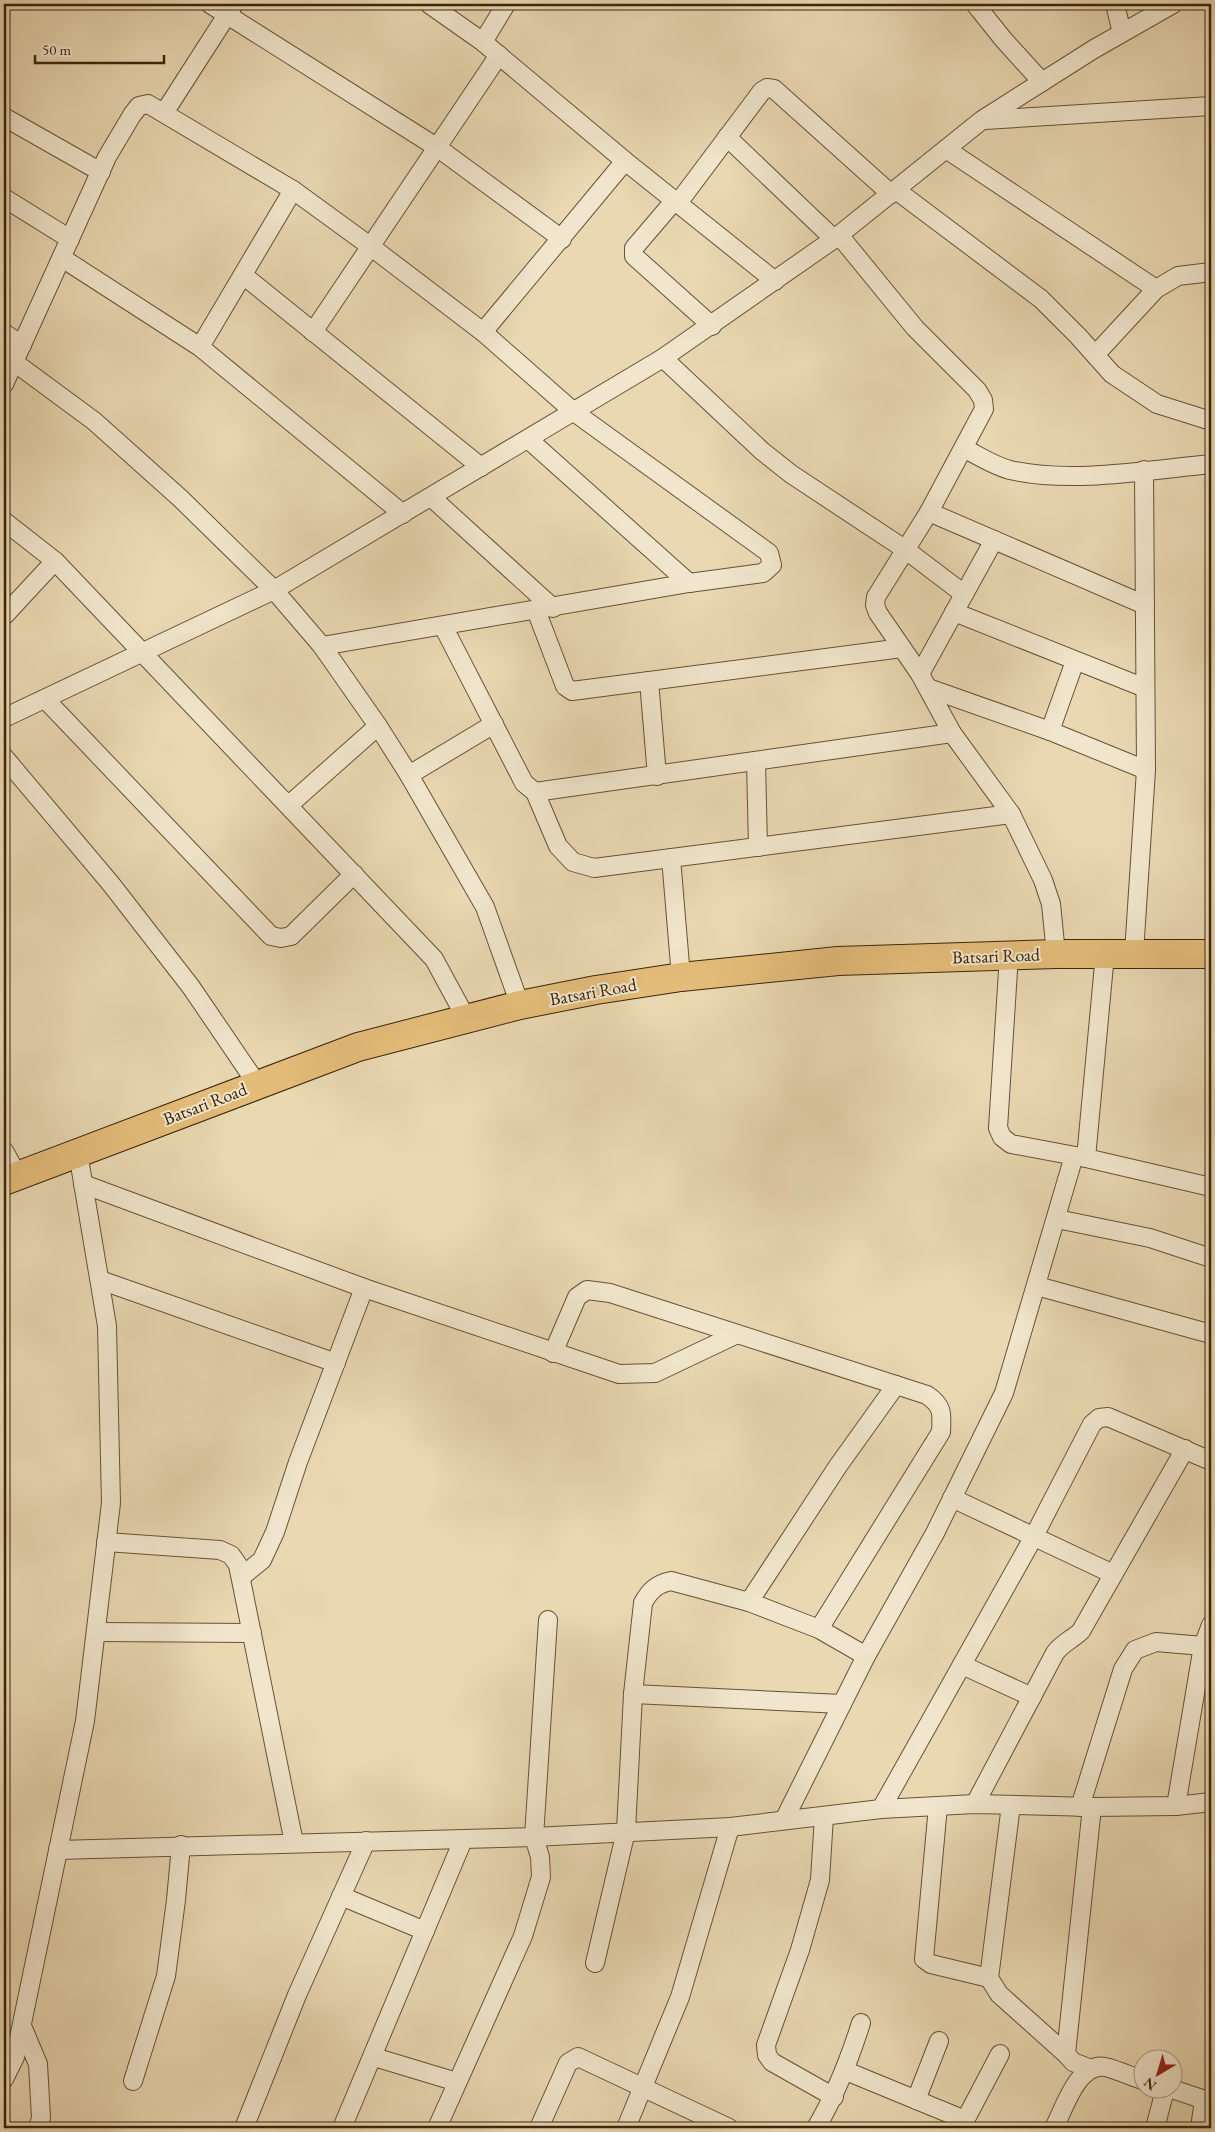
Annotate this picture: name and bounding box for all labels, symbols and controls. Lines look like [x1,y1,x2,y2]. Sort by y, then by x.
scale bar [35,32,164,64]
text: 50 m [42,40,71,59]
street label: Batsari Road [952,942,1041,969]
street label: Batsari Road [548,972,639,1010]
street label: Batsari Road [160,1077,251,1130]
north arrow [1132,2050,1182,2100]
text: N [1139,2073,1160,2095]

